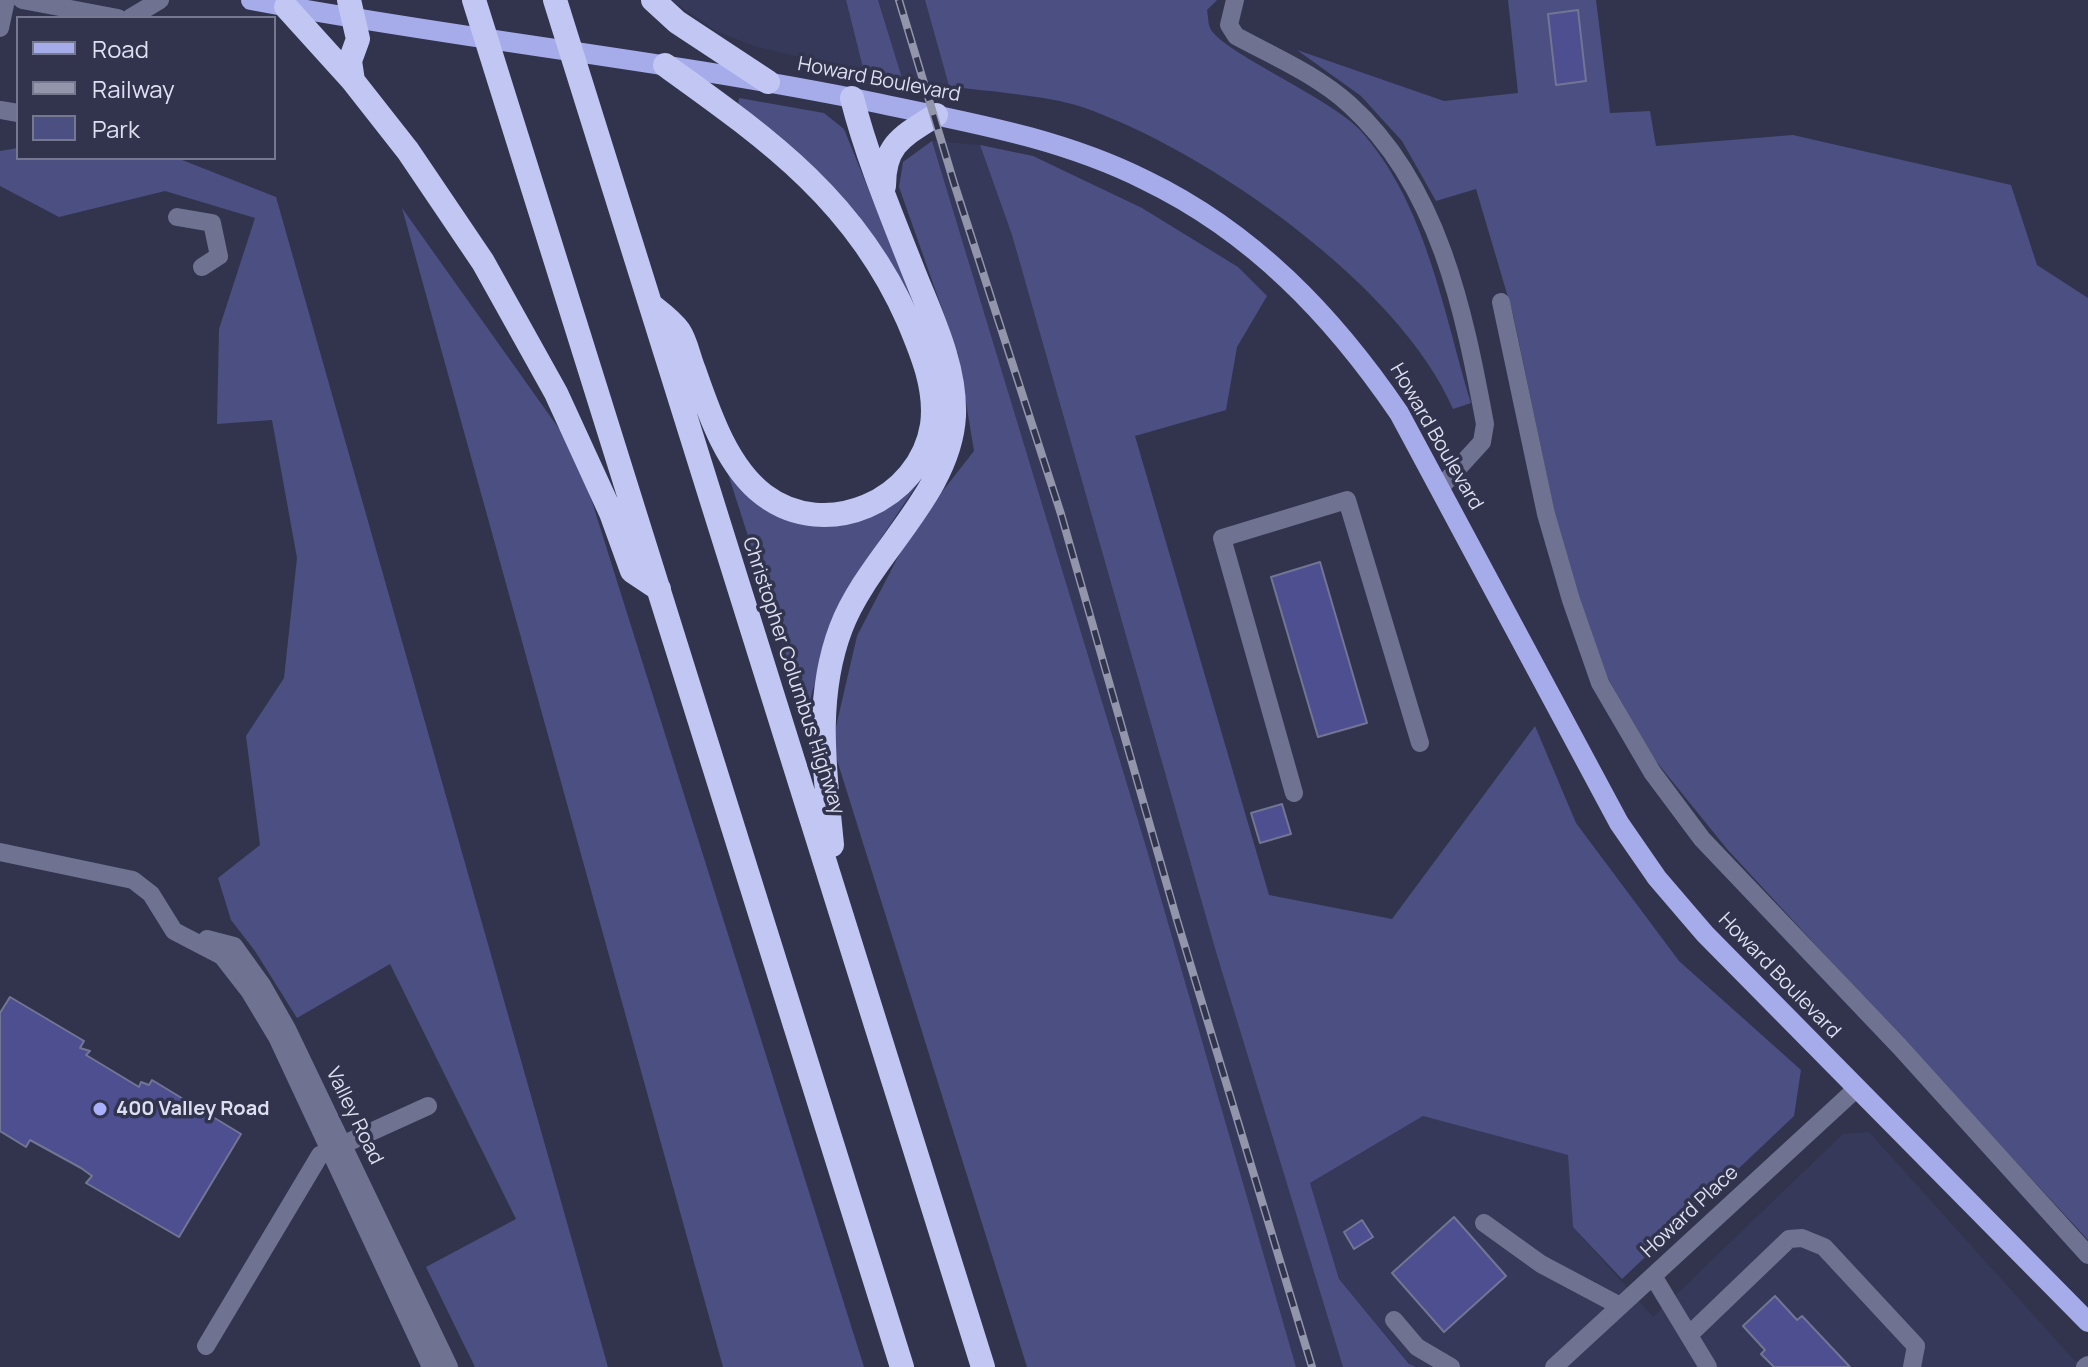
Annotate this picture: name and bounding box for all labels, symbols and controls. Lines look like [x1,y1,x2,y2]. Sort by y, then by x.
legend [16,16,276,160]
text: Road [92,32,149,65]
street label: Howard Boulevard [796,52,962,108]
text: Railway [92,72,175,105]
text: Park [92,112,140,145]
street label: Howard Boulevard [1384,359,1488,515]
street label: Christopher Columbus Highway [737,534,849,818]
street label: Howard Boulevard [1713,908,1845,1044]
street label: Valley Road [320,1064,388,1168]
place label: 400 Valley Road [116,1097,270,1121]
marker: 400 Valley Road [91,1100,109,1118]
street label: Howard Place [1636,1161,1744,1263]

